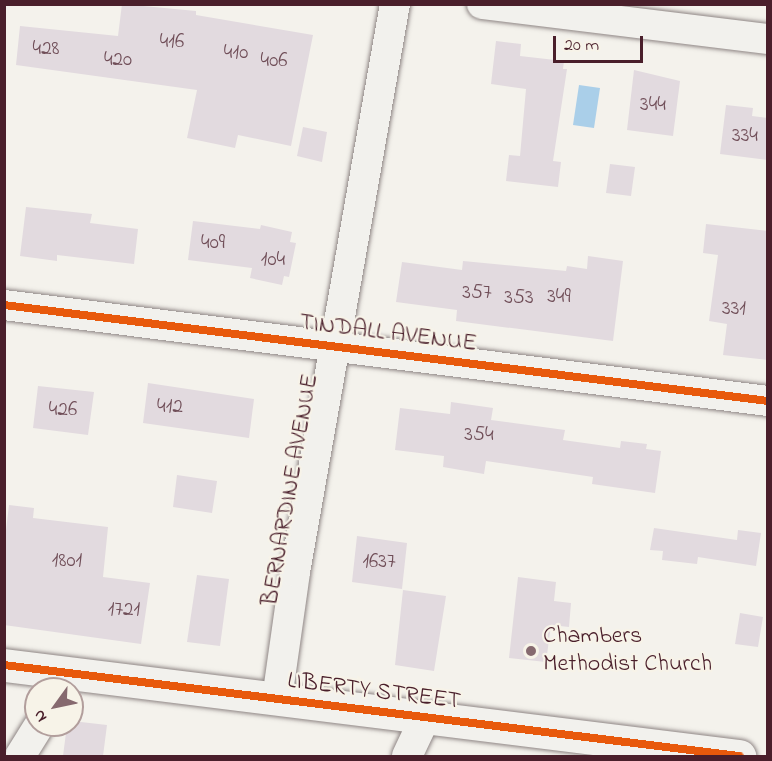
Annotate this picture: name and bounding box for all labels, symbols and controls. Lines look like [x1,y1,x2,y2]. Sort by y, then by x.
scale bar [556,24,646,62]
house number: 416 [160,29,184,55]
text: 20 m [564,33,599,59]
house number: 428 [33,36,59,62]
house number: 410 [224,40,248,66]
house number: 420 [104,47,132,73]
house number: 406 [261,48,287,74]
house number: 344 [640,92,666,118]
house number: 334 [732,123,758,149]
house number: 409 [201,230,225,256]
house number: 104 [261,247,285,273]
house number: 357 [462,280,492,306]
house number: 349 [547,284,571,310]
house number: 353 [504,285,534,311]
house number: 331 [722,296,746,322]
street label: TINDALL AVENUE [298,309,478,359]
street label: BERNARDINE AVENUE [256,372,326,608]
house number: 412 [157,394,183,420]
house number: 426 [49,397,77,423]
house number: 354 [464,422,494,448]
house number: 1801 [52,548,82,574]
house number: 1637 [362,549,396,575]
house number: 1721 [108,597,140,623]
place label: Chambers Methodist Church [543,623,712,679]
marker: Chambers Methodist Church [524,644,538,658]
street label: LIBERTY STREET [286,667,462,717]
north arrow [24,677,84,737]
text: N [28,705,54,727]

